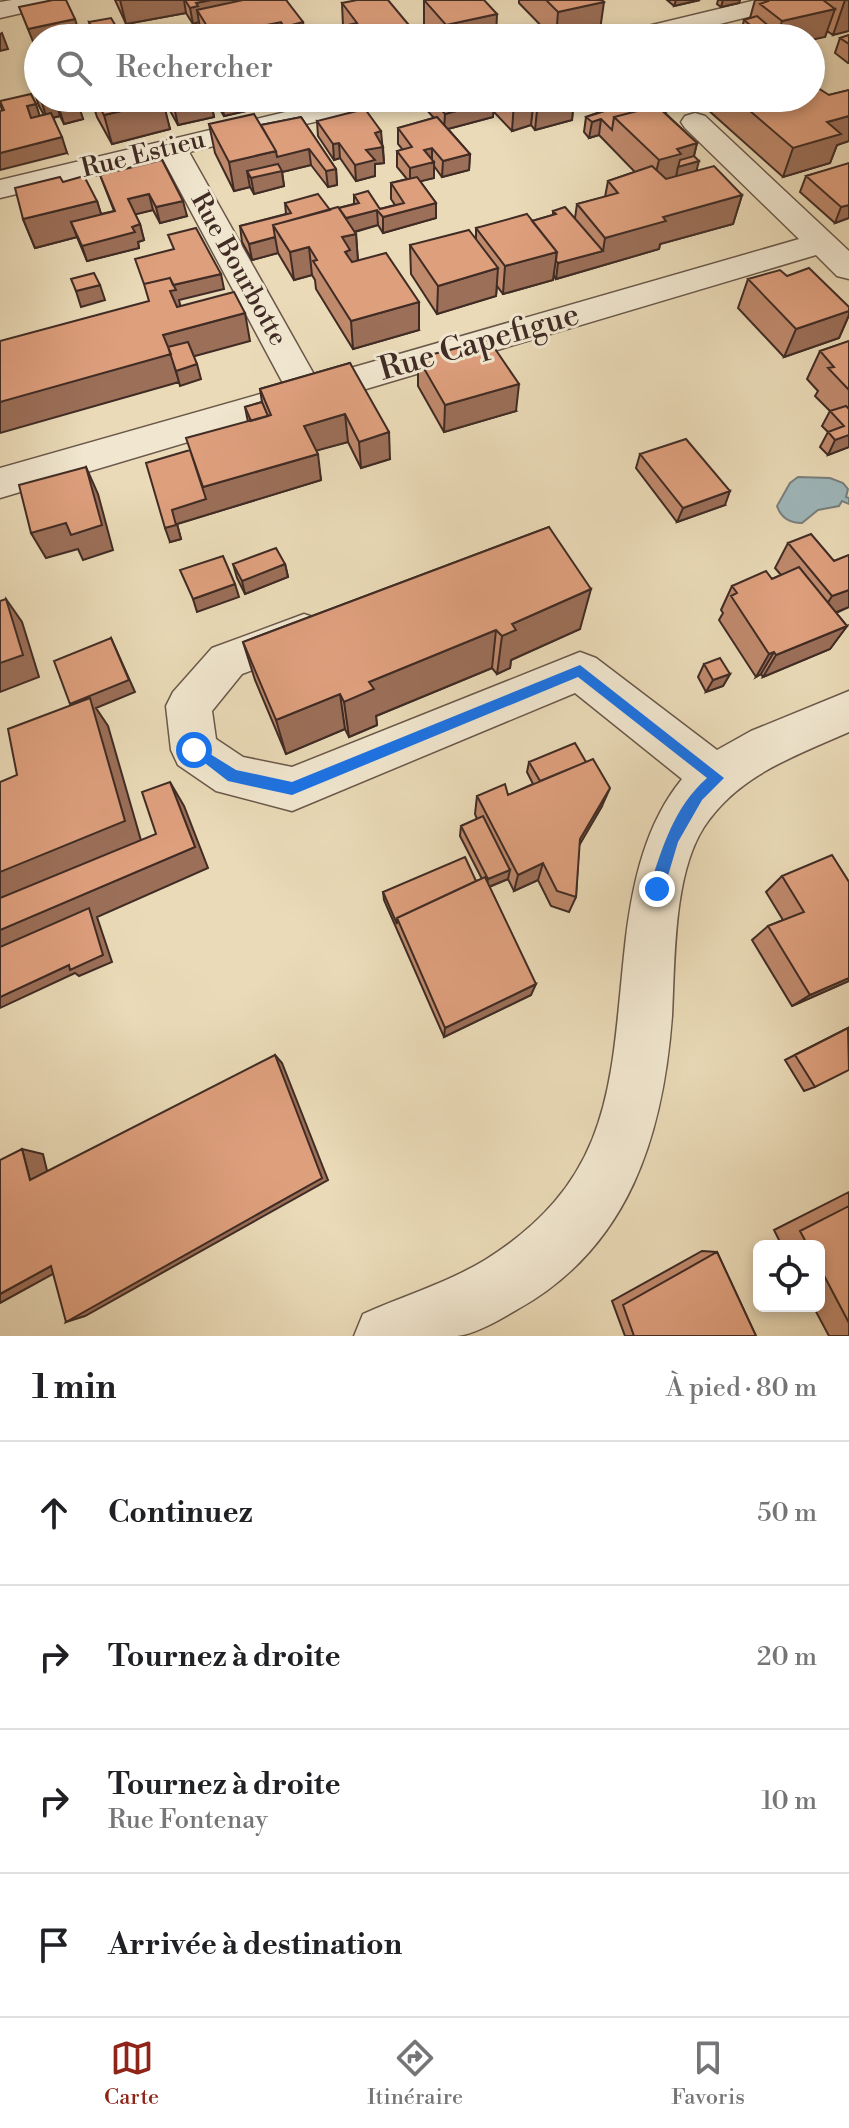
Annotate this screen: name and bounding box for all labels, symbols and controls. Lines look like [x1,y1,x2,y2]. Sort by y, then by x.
search box [24,24,825,112]
icon: search [52,46,96,90]
text: Rechercher [116,49,273,87]
street label: Rue Estieu [78,123,208,185]
street label: Rue Bourbotte [184,187,294,351]
street label: Rue Capefigue [374,294,584,390]
route start [176,732,212,768]
route end [639,871,675,907]
map controls [753,1240,825,1312]
button: locate [753,1240,825,1312]
text: 1 min [32,1367,116,1409]
text: À pied · 80 m [666,1372,817,1404]
icon: ahead [32,1491,76,1535]
text: Continuez [108,1494,253,1532]
text: 50 m [757,1497,817,1529]
icon: right [32,1635,76,1679]
text: Tournez à droite [108,1638,341,1676]
text: 20 m [757,1641,817,1673]
text: Tournez à droite [108,1766,341,1804]
icon: right [32,1779,76,1823]
text: 10 m [761,1785,817,1817]
text: Rue Fontenay [108,1804,268,1836]
icon: arrive [32,1923,76,1967]
text: Arrivée à destination [108,1926,402,1964]
tab: Carte [104,2036,159,2111]
tab: Itinéraire [367,2036,463,2111]
tab: Favoris [671,2036,745,2111]

